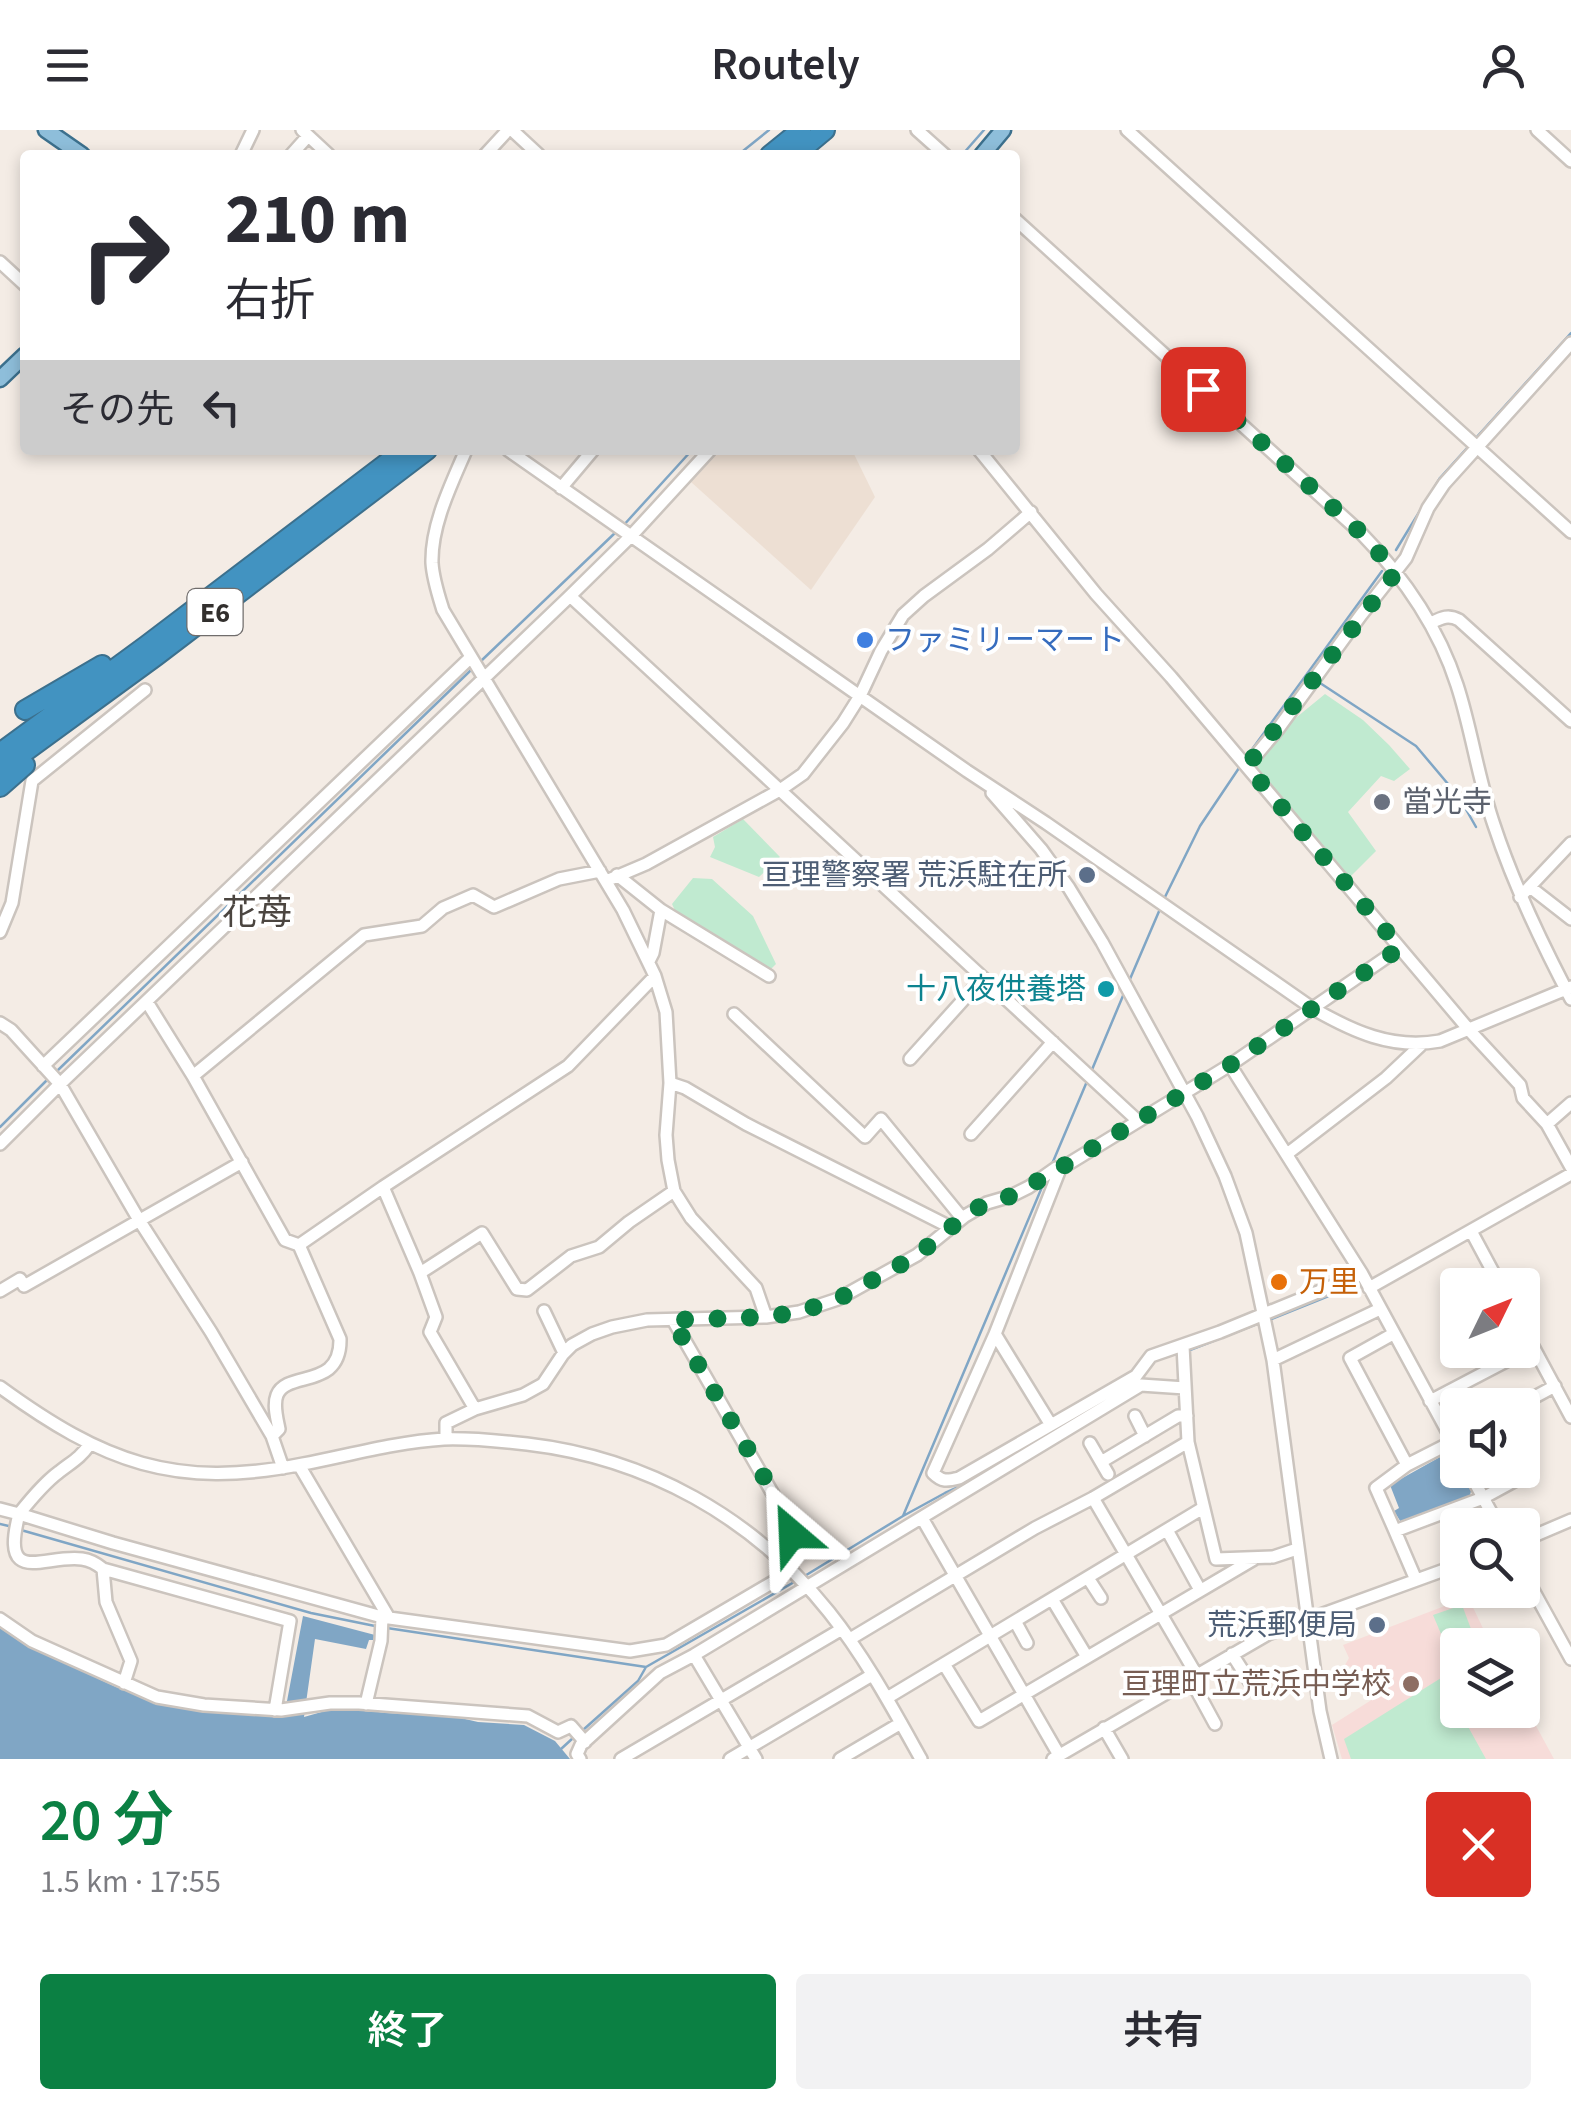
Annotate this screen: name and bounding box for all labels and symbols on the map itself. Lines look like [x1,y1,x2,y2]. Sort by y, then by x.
pin [1161,347,1246,432]
road number: E6 [188,589,242,635]
place label: ファミリーマート [885,619,1125,662]
marker: ファミリーマート [854,629,876,651]
place label: 當光寺 [1402,781,1492,824]
marker: 當光寺 [1371,791,1393,813]
place label: 亘理警察署 荒浜駐在所 [761,854,1067,897]
marker: 亘理警察署 荒浜駐在所 [1076,864,1098,886]
district label: 花苺 [222,888,292,938]
place label: 十八夜供養塔 [906,968,1086,1011]
marker: 十八夜供養塔 [1095,978,1117,1000]
place label: 万里 [1299,1261,1359,1304]
north arrow [1440,1268,1540,1368]
marker: 万里 [1268,1271,1290,1293]
position arrow [740,1482,844,1586]
place label: 荒浜郵便局 [1207,1604,1357,1647]
marker: 荒浜郵便局 [1366,1614,1388,1636]
place label: 亘理町立荒浜中学校 [1121,1663,1391,1706]
marker: 亘理町立荒浜中学校 [1400,1673,1422,1695]

